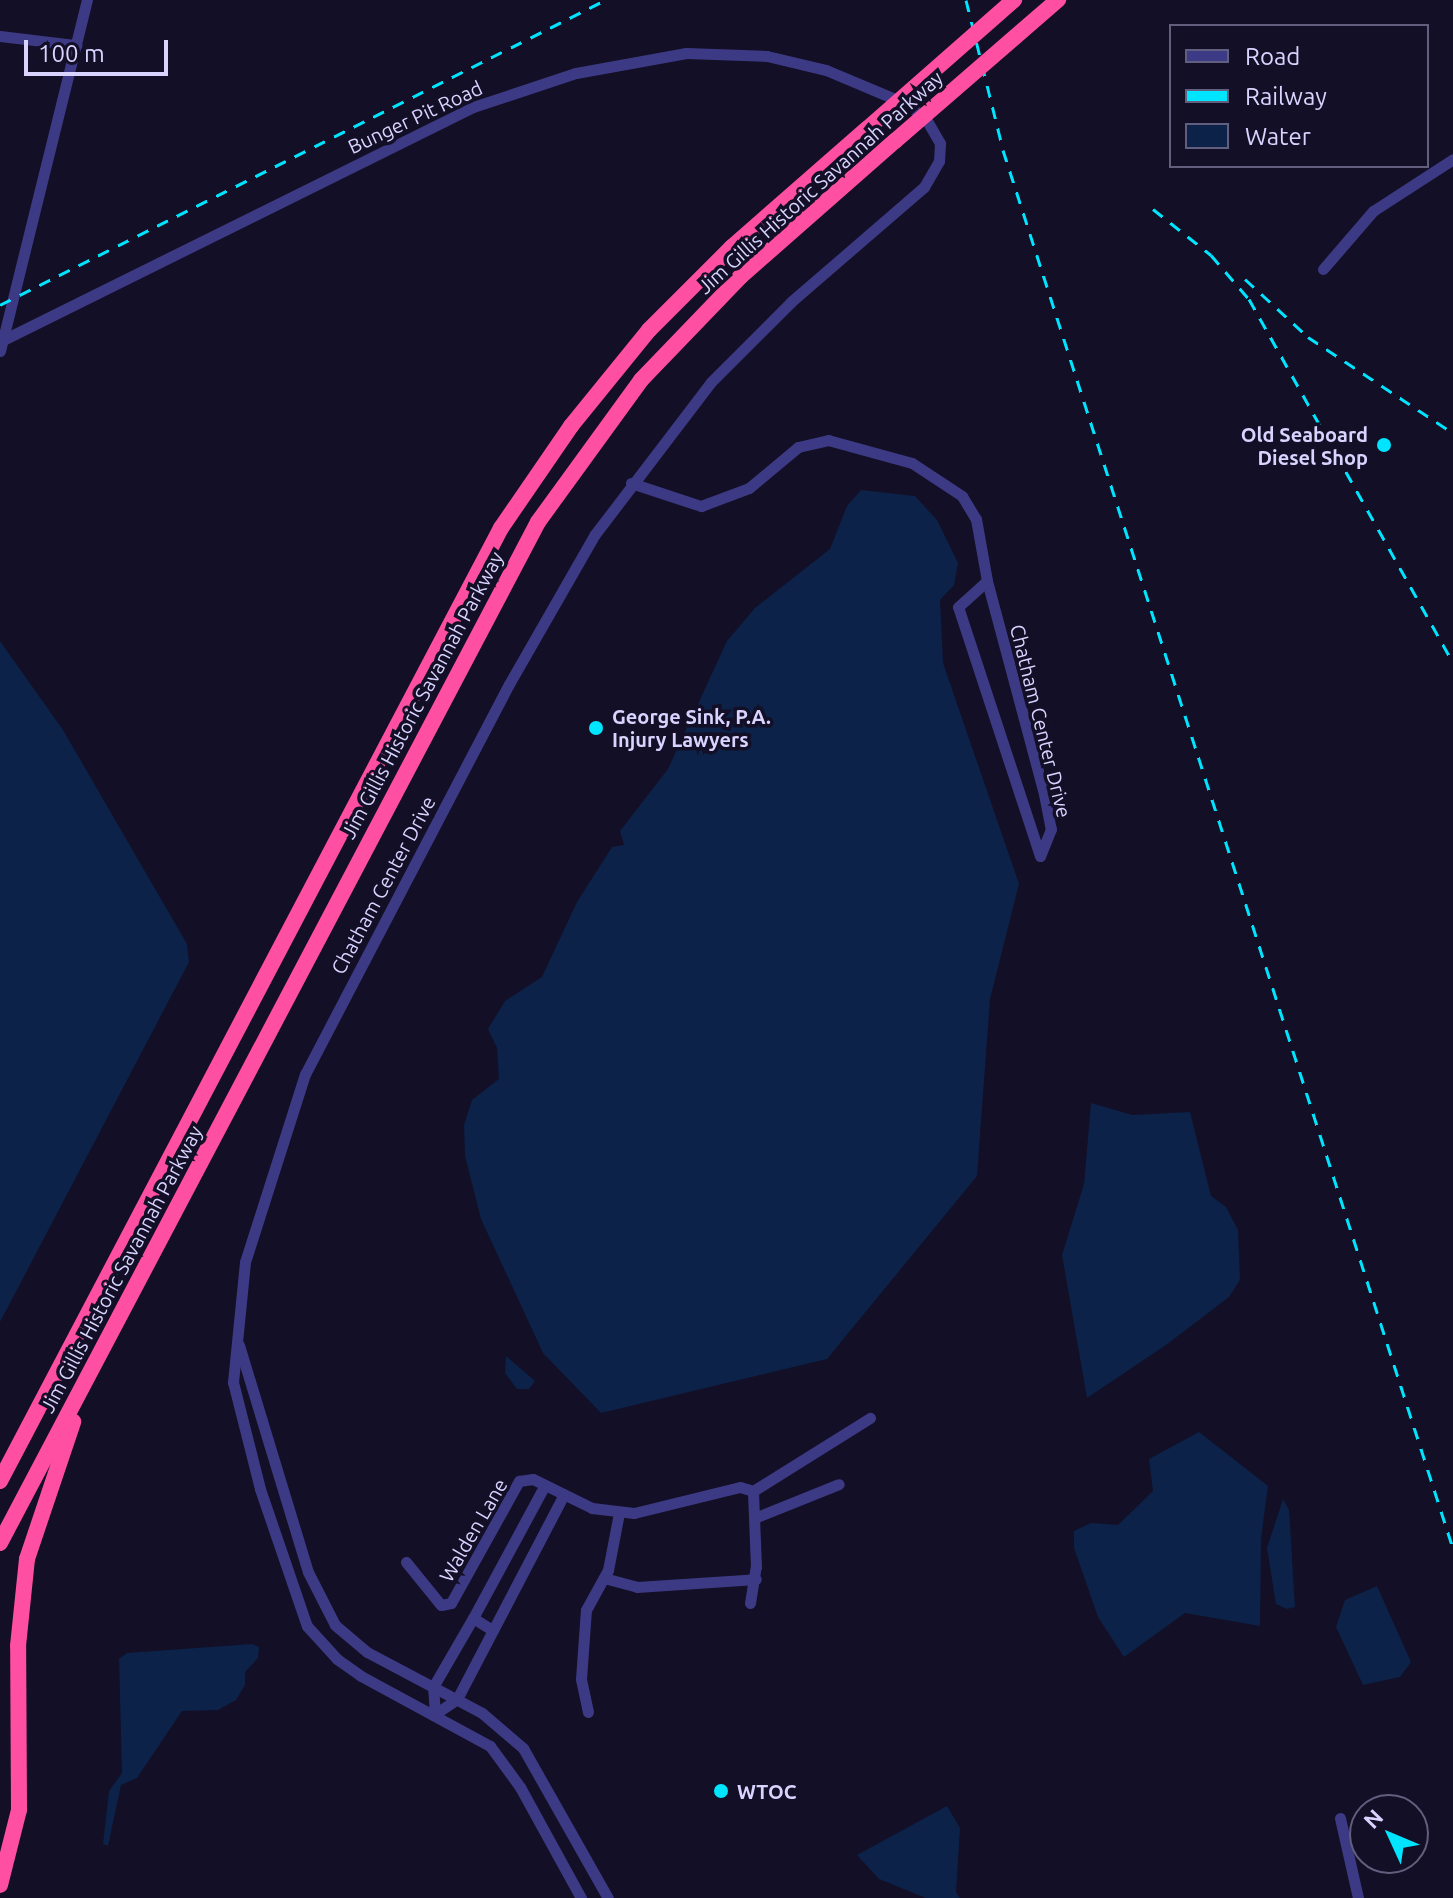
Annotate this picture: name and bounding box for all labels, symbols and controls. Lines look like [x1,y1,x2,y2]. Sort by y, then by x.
scale bar [28,24,172,74]
legend [1169,24,1429,168]
text: 100 m [38,40,105,67]
text: Road [1245,43,1300,70]
street label: Jim Gillis Historic Savannah Parkway [692,65,948,299]
street label: Bunger Pit Road [344,75,486,159]
text: Railway [1245,83,1327,110]
text: Water [1245,123,1311,150]
place label: Old Seaboard Diesel Shop [1241,422,1368,469]
marker: Old Seaboard Diesel Shop [1375,436,1393,454]
street label: Jim Gillis Historic Savannah Parkway [336,547,508,843]
street label: Chatham Center Drive [1005,622,1077,820]
place label: George Sink, P.A. Injury Lawyers [612,704,771,751]
marker: George Sink, P.A. Injury Lawyers [587,719,605,737]
street label: Chatham Center Drive [326,792,440,978]
street label: Jim Gillis Historic Savannah Parkway [35,1121,207,1417]
street label: Walden Lane [434,1474,512,1586]
place label: WTOC [737,1779,796,1803]
marker: WTOC [712,1782,730,1800]
north arrow [1349,1794,1429,1874]
text: N [1358,1804,1388,1833]

